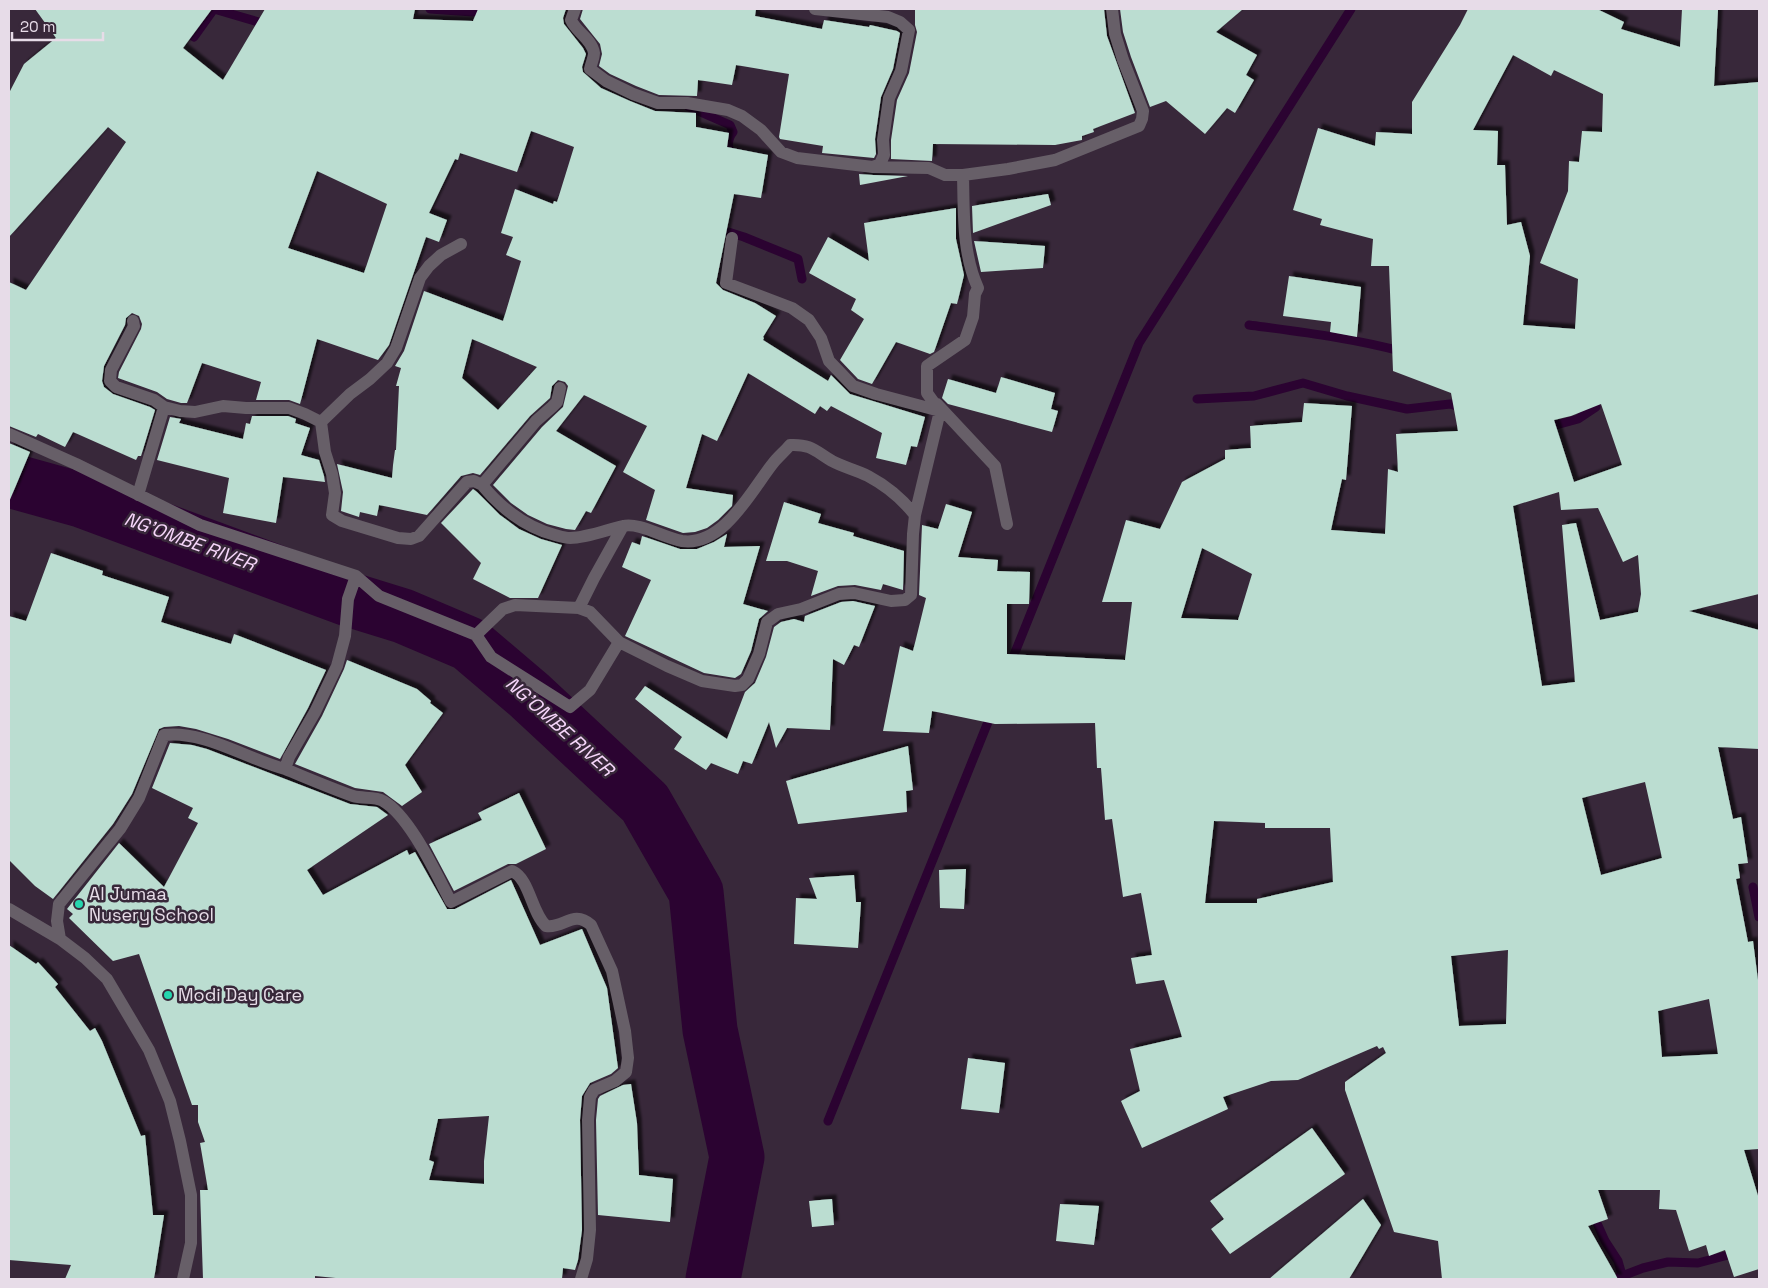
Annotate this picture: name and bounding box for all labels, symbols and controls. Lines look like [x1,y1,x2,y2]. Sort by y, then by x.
scale bar [12,10,104,42]
text: 20 m [20,17,55,36]
water label: NG'OMBE RIVER [121,506,261,577]
water label: NG'OMBE RIVER [500,671,621,783]
place label: Al Jumaa Nusery School [89,882,214,926]
marker: Al Jumaa Nusery School [73,898,85,910]
place label: Modi Day Care [178,983,302,1006]
marker: Modi Day Care [162,989,174,1001]

